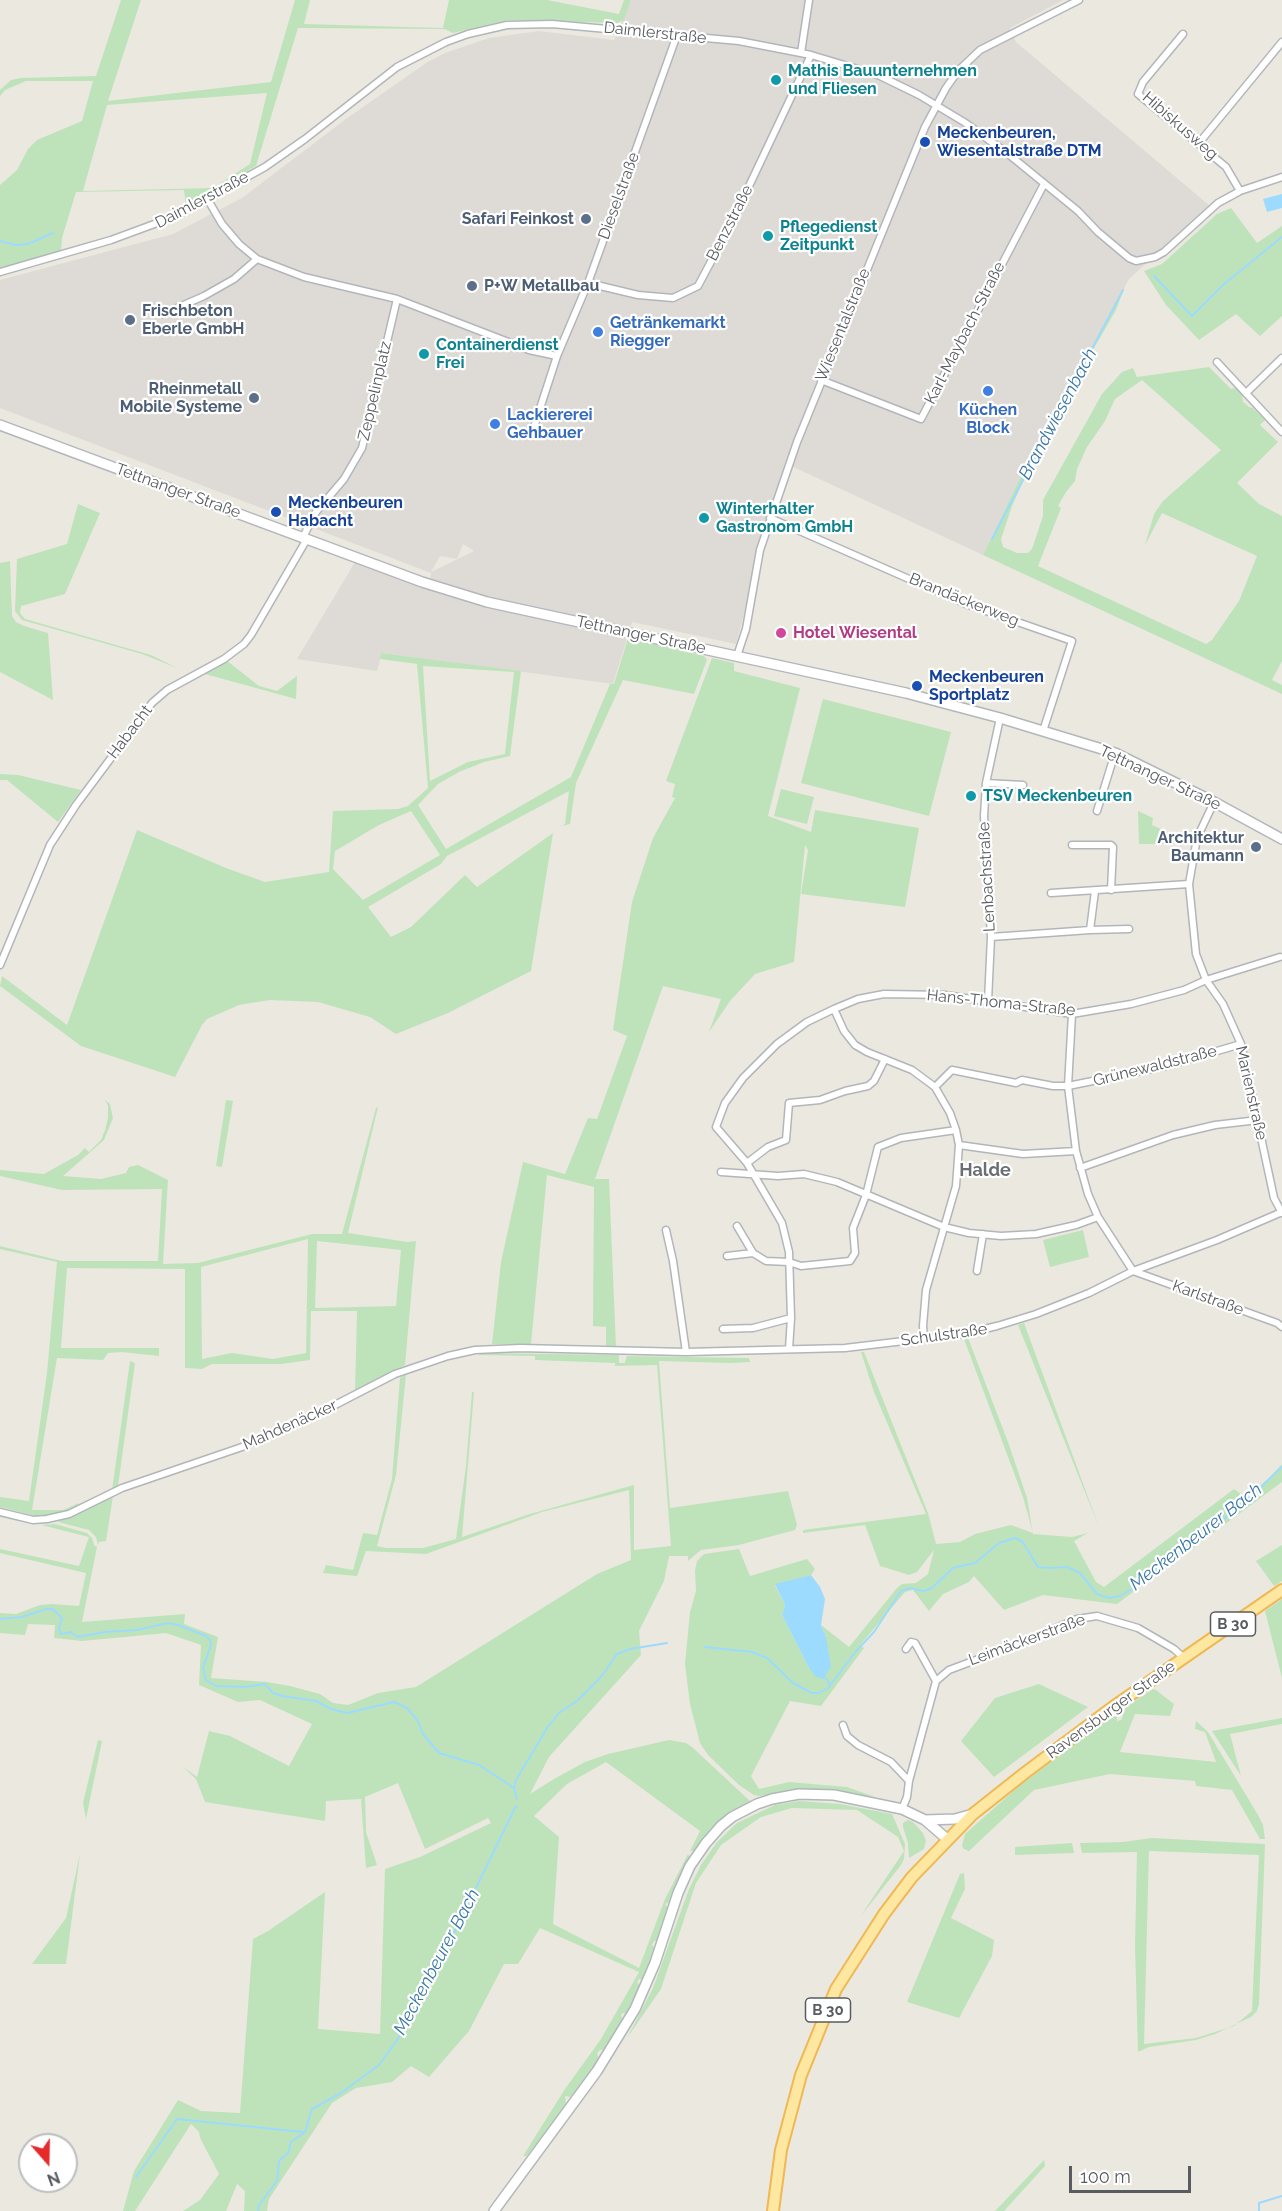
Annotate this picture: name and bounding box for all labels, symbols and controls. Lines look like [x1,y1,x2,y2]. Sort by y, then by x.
street label: Daimlerstraße [603,18,707,48]
place label: Mathis Bauunternehmen und Fliesen [788,61,977,99]
marker: Mathis Bauunternehmen und Fliesen [769,73,783,87]
street label: Hibiskusweg [1138,88,1222,164]
place label: Meckenbeuren, Wiesentalstraße DTM [937,123,1102,161]
marker: Meckenbeuren, Wiesentalstraße DTM [918,135,932,149]
street label: Dieselstraße [594,150,644,242]
street label: Daimlerstraße [152,167,252,233]
street label: Benzstraße [703,182,757,264]
place label: Safari Feinkost [462,209,574,229]
marker: Safari Feinkost [579,212,593,226]
place label: Pflegedienst Zeitpunkt [780,217,877,255]
marker: Pflegedienst Zeitpunkt [761,229,775,243]
street label: Karl-Maybach-Straße [921,259,1009,407]
street label: Wiesentalstraße [812,266,874,384]
place label: P+W Metallbau [484,276,599,296]
marker: P+W Metallbau [465,279,479,293]
place label: Frischbeton Eberle GmbH [142,301,244,339]
marker: Frischbeton Eberle GmbH [123,313,137,327]
place label: Getränkemarkt Riegger [610,313,726,351]
marker: Getränkemarkt Riegger [591,325,605,339]
place label: Containerdienst Frei [436,335,559,373]
street label: Zeppelinplatz [354,339,396,443]
water label: Brandwiesenbach [1014,345,1102,483]
marker: Containerdienst Frei [417,347,431,361]
place label: Rheinmetall Mobile Systeme [120,379,242,417]
marker: Küchen Block [981,384,995,398]
marker: Rheinmetall Mobile Systeme [247,391,261,405]
place label: Küchen Block [959,400,1017,438]
place label: Lackiererei Gehbauer [507,405,593,443]
marker: Lackiererei Gehbauer [488,417,502,431]
street label: Tettnanger Straße [113,459,243,523]
place label: Meckenbeuren Habacht [288,493,403,531]
place label: Winterhalter Gastronom GmbH [716,499,853,537]
marker: Meckenbeuren Habacht [269,505,283,519]
marker: Winterhalter Gastronom GmbH [697,511,711,525]
street label: Brandäckerweg [906,569,1022,631]
street label: Tettnanger Straße [575,612,707,658]
place label: Hotel Wiesental [793,623,917,643]
marker: Hotel Wiesental [774,626,788,640]
place label: Meckenbeuren Sportplatz [929,667,1044,705]
marker: Meckenbeuren Sportplatz [910,679,924,693]
street label: Habacht [104,701,156,763]
street label: Tettnanger Straße [1096,741,1224,815]
place label: TSV Meckenbeuren [983,786,1132,806]
marker: TSV Meckenbeuren [964,789,978,803]
street label: Lenbachstraße [975,821,999,933]
place label: Architektur Baumann [1158,828,1244,866]
marker: Architektur Baumann [1249,840,1263,854]
street label: Hans-Thoma-Straße [926,986,1076,1020]
street label: Grünewaldstraße [1091,1041,1219,1091]
street label: Marienstraße [1231,1044,1271,1142]
district label: Halde [959,1160,1011,1182]
street label: Karlstraße [1170,1276,1246,1320]
street label: Schulstraße [899,1319,989,1351]
street label: Mahdenäcker [240,1396,340,1454]
water label: Meckenbeurer Bach [1126,1479,1266,1595]
street label: Leimäckerstraße [966,1610,1088,1670]
road number: B 30 [1210,1612,1256,1636]
street label: Ravensburger Straße [1043,1657,1179,1763]
water label: Meckenbeurer Bach [389,1885,485,2039]
road number: B 30 [806,1998,850,2022]
north arrow [18,2133,78,2193]
scale bar [1072,2154,1194,2192]
text: 100 m [1080,2166,1131,2187]
text: N [45,2167,63,2190]

